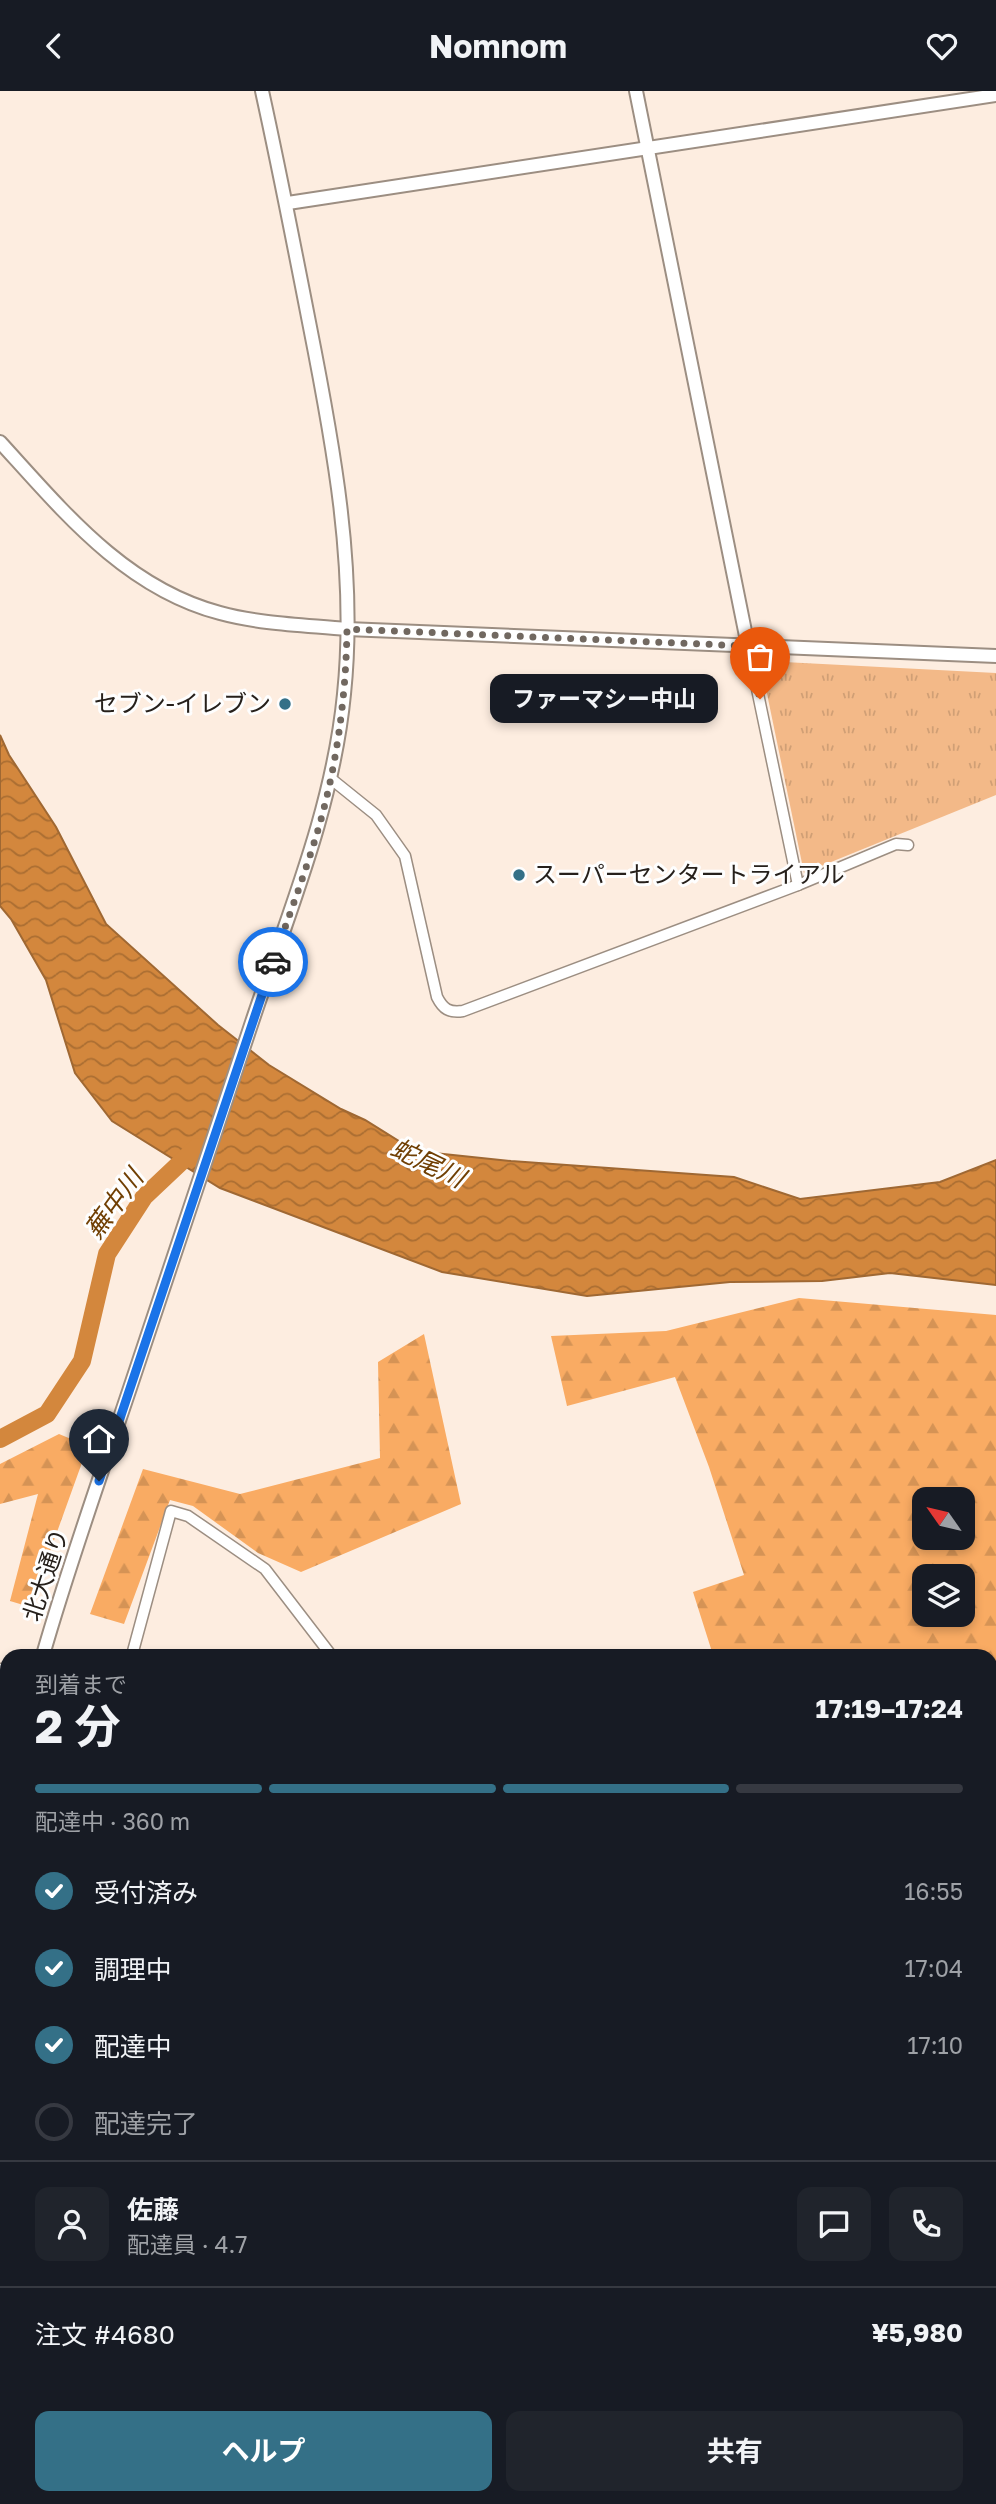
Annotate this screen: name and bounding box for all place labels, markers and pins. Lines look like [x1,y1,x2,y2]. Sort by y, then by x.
pin [730,627,790,699]
callout: ファーマシー中山 [490,675,718,723]
place label: セブン-イレブン [94,688,271,717]
marker: セブン-イレブン [277,696,293,712]
place label: スーパーセンタートライアル [533,859,845,888]
marker: スーパーセンタートライアル [511,867,527,883]
pin [69,1409,129,1481]

